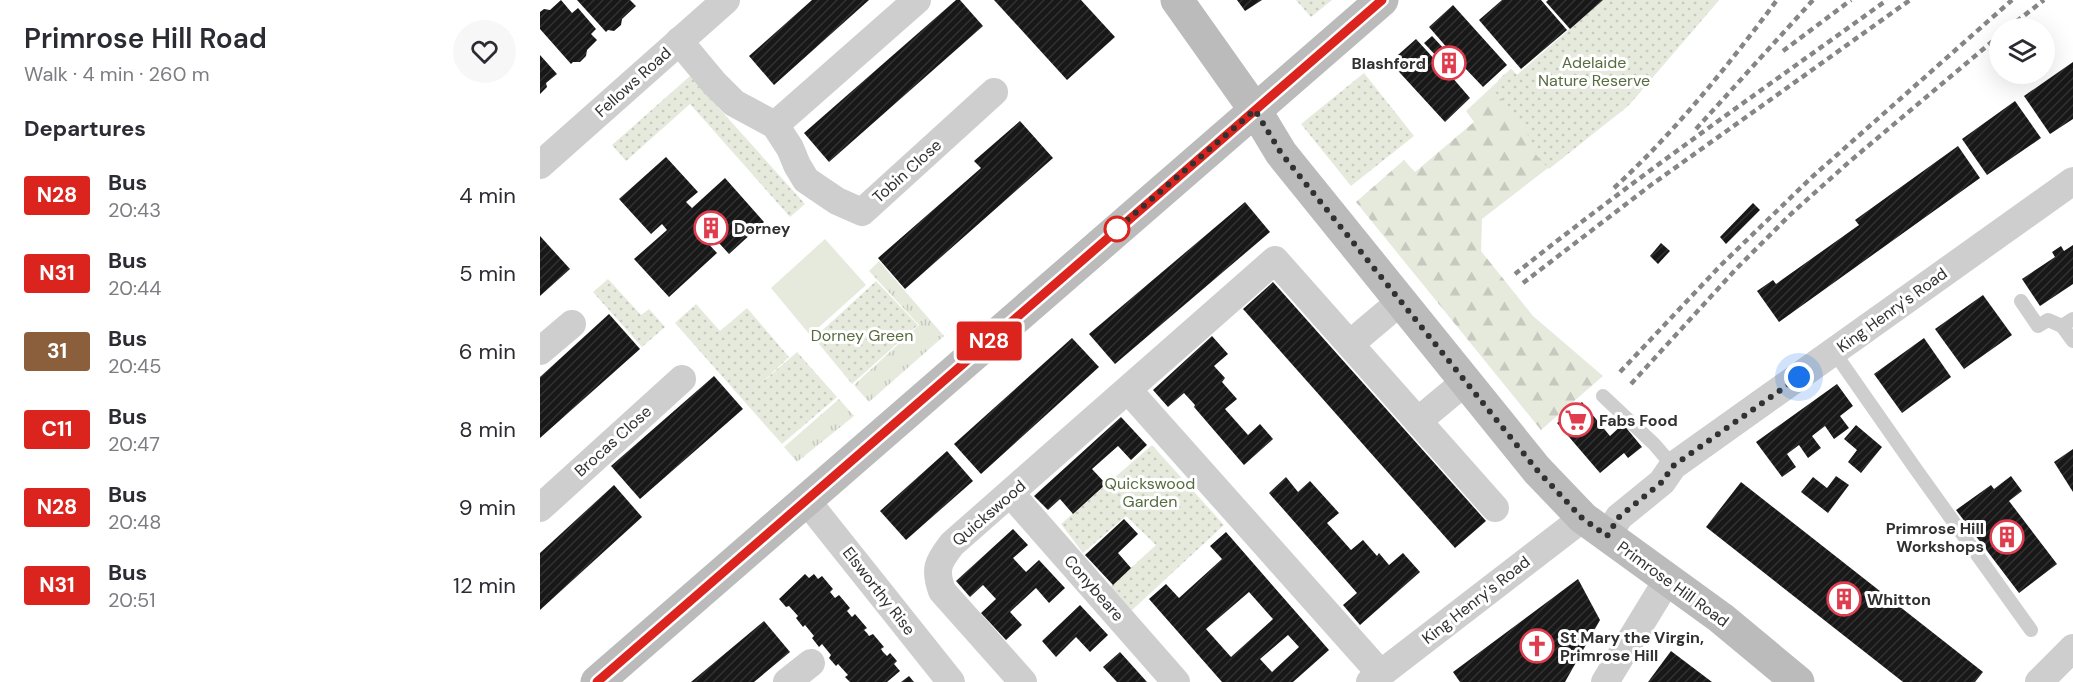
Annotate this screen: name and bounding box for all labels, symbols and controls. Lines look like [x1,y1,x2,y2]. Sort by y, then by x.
map controls [1989,18,2055,84]
button: layers [1989,18,2055,84]
text: Primrose Hill Road [24,20,267,57]
button: heart [453,20,516,83]
street label: Fellows Road [591,42,675,122]
building icon: Blashford [1431,45,1467,81]
park label: Adelaide Nature Reserve [1538,52,1650,91]
place label: Blashford [1351,53,1426,74]
text: Walk · 4 min · 260 m [24,61,209,87]
text: Departures [24,114,146,143]
street label: Tobin Close [868,134,946,208]
text: Bus [108,168,147,197]
text: N28 [37,181,77,209]
text: 4 min [459,181,516,210]
text: 20:43 [108,197,161,223]
building icon: Dorney [693,210,729,246]
unlabelled marker [1104,216,1130,242]
place label: Dorney [734,218,791,239]
text: Bus [108,246,147,275]
text: N31 [39,259,75,287]
text: 5 min [459,259,516,288]
street label: King Henry's Road [1833,263,1951,357]
text: 20:44 [108,275,161,301]
line badge: N28 [954,322,1024,360]
text: Bus [108,324,147,353]
park label: Dorney Green [811,325,913,346]
text: N28 [969,327,1009,355]
text: 31 [47,337,67,365]
text: 6 min [459,337,516,366]
text: 20:45 [108,353,161,379]
your location [1784,362,1814,392]
street label: Brocas Close [570,401,656,481]
text: Bus [108,402,147,431]
supermarket icon: Fabs Food [1558,402,1594,438]
place label: Fabs Food [1599,410,1678,431]
text: C11 [42,415,72,443]
text: 8 min [459,415,516,444]
text: 20:47 [108,431,160,457]
park label: Quickswood Garden [1105,473,1195,512]
street label: Quickswood [948,475,1030,551]
text: Bus [108,480,147,509]
text: N28 [37,493,77,521]
text: 9 min [459,493,516,522]
text: 20:48 [108,509,161,535]
place label: Primrose Hill Workshops [1886,518,1984,557]
building icon: Primrose Hill Workshops [1989,519,2025,555]
street label: Primrose Hill Road [1613,536,1733,632]
street label: Elsworthy Rise [838,543,920,639]
street label: Conybeare [1059,550,1129,626]
street label: King Henry's Road [1418,551,1534,649]
text: Bus [108,558,147,587]
text: N31 [39,571,75,599]
text: 12 min [453,571,516,600]
building icon: Whitton [1826,581,1862,617]
text: 20:51 [108,587,155,613]
place label: Whitton [1867,589,1931,610]
place label: St Mary the Virgin, Primrose Hill [1560,627,1704,666]
church icon: St Mary the Virgin, Primrose Hill [1519,628,1555,664]

